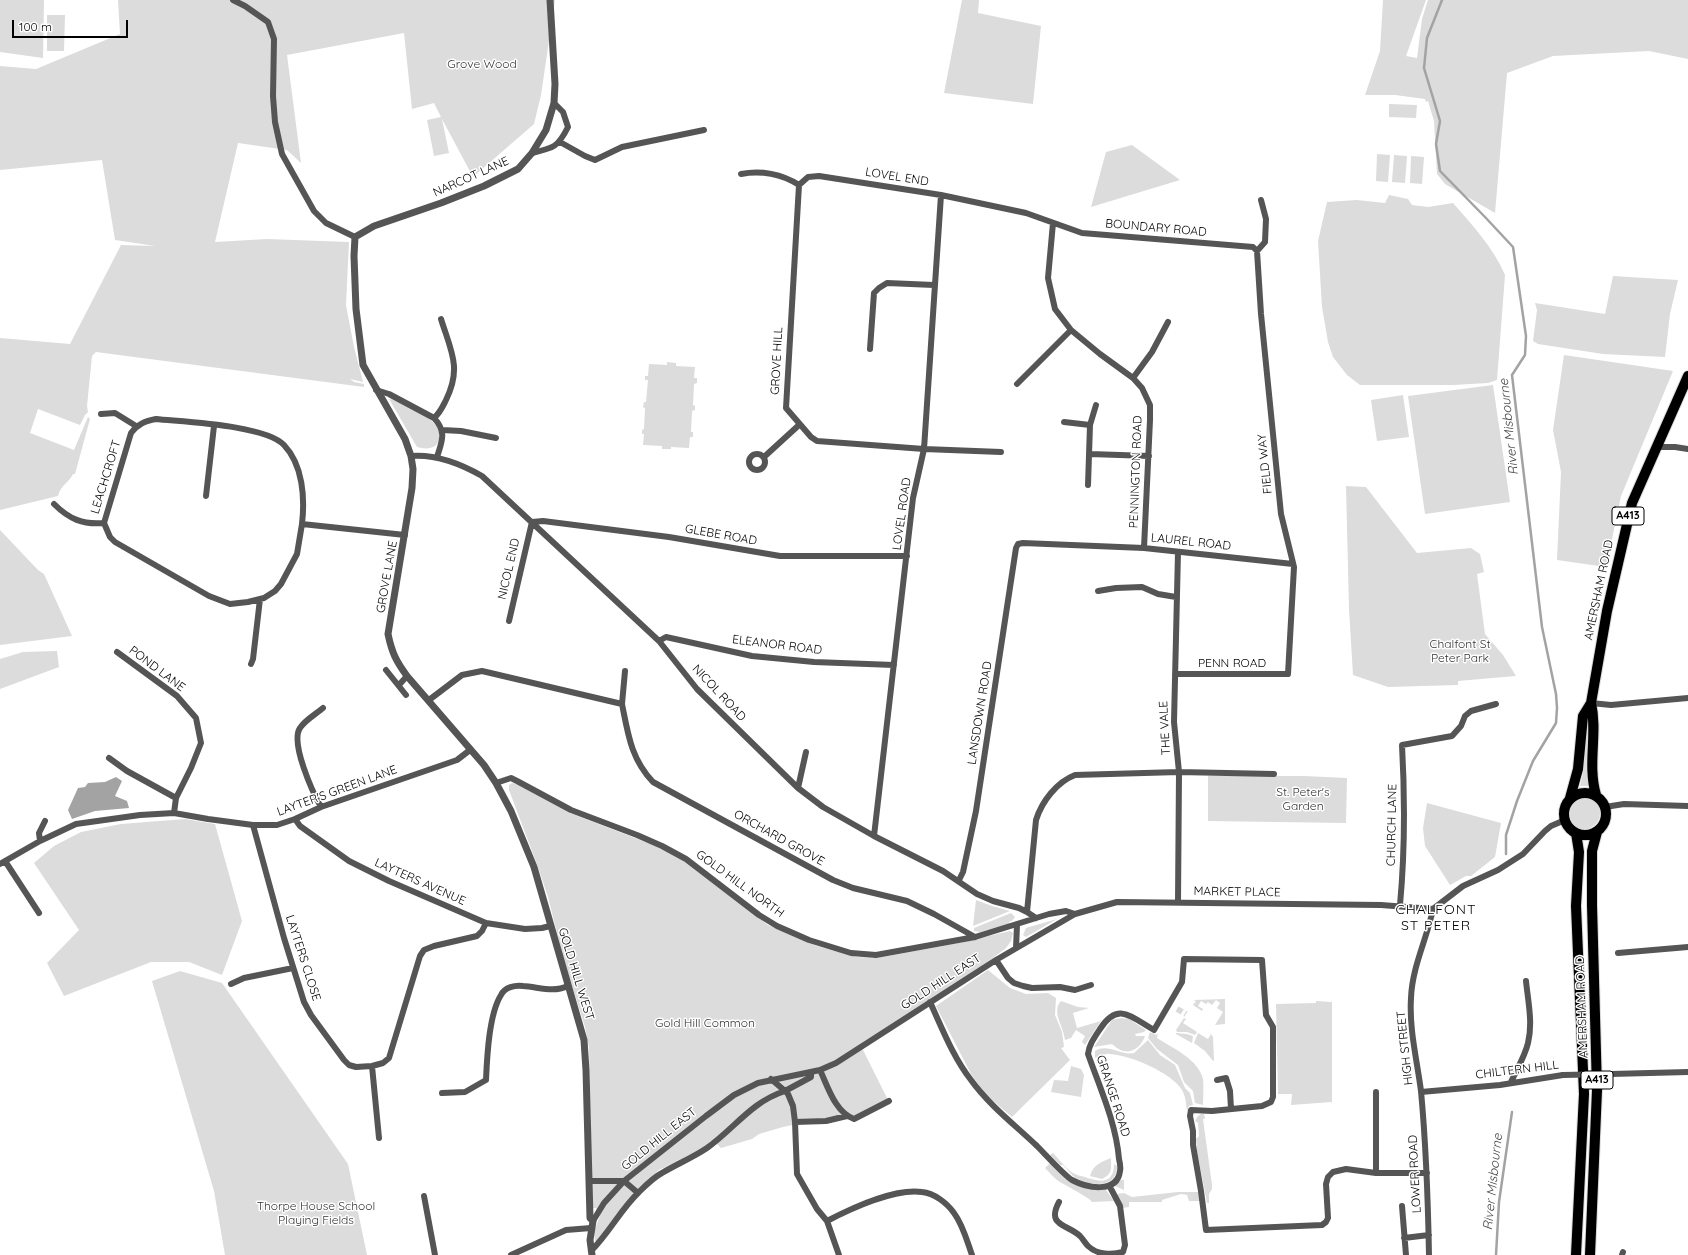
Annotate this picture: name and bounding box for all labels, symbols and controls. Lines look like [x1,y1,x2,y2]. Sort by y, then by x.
scale bar [14,12,130,38]
text: 100 m [19,19,52,34]
park label: Grove Wood [447,57,517,71]
street label: NARCOT LANE [431,154,511,200]
street label: LOVEL END [864,165,930,189]
street label: BOUNDARY ROAD [1105,216,1207,240]
street label: GROVE HILL [768,327,786,395]
water label: River Misbourne [1496,378,1522,476]
street label: PENNINGTON ROAD [1127,415,1145,529]
street label: FIELD WAY [1255,433,1275,495]
street label: LEACHCROFT [88,438,124,516]
street label: LOVEL ROAD [890,477,914,551]
road number: A413 [1612,507,1644,525]
street label: GLEBE ROAD [684,522,758,548]
street label: LAUREL ROAD [1150,531,1232,553]
street label: NICOL END [495,537,523,601]
street label: AMERSHAM ROAD [1581,538,1617,642]
street label: GROVE LANE [374,540,400,614]
street label: ELEANOR ROAD [731,632,823,658]
park label: Chalfont St Peter Park [1430,637,1490,665]
street label: POND LANE [126,643,188,695]
street label: PENN ROAD [1198,656,1266,670]
street label: LANSDOWN ROAD [965,660,995,766]
street label: NICOL ROAD [689,662,749,724]
street label: THE VALE [1156,700,1174,756]
street label: LAYTER'S GREEN LANE [275,763,399,819]
street label: CHURCH LANE [1384,784,1400,866]
park label: St. Peter's Garden [1276,785,1330,813]
street label: ORCHARD GROVE [731,807,827,869]
street label: GOLD HILL NORTH [693,847,787,921]
street label: LAYTERS AVENUE [372,855,468,909]
street label: MARKET PLACE [1193,884,1281,900]
district label: CHALFONT ST PETER [1396,902,1476,934]
street label: LAYTERS CLOSE [282,913,324,1003]
street label: GOLD HILL WEST [555,926,597,1022]
street label: GOLD HILL EAST [898,951,984,1013]
street label: AMERSHAM ROAD [1573,956,1591,1058]
street label: HIGH STREET [1394,1010,1416,1086]
park label: Gold Hill Common [655,1016,755,1030]
street label: GRANGE ROAD [1093,1053,1133,1139]
street label: CHILTERN HILL [1475,1058,1559,1082]
road number: A413 [1581,1071,1613,1089]
street label: GOLD HILL EAST [619,1104,699,1174]
water label: River Misbourne [1480,1133,1506,1231]
street label: LOWER ROAD [1406,1134,1424,1214]
park label: Thorpe House School Playing Fields [257,1199,375,1227]

